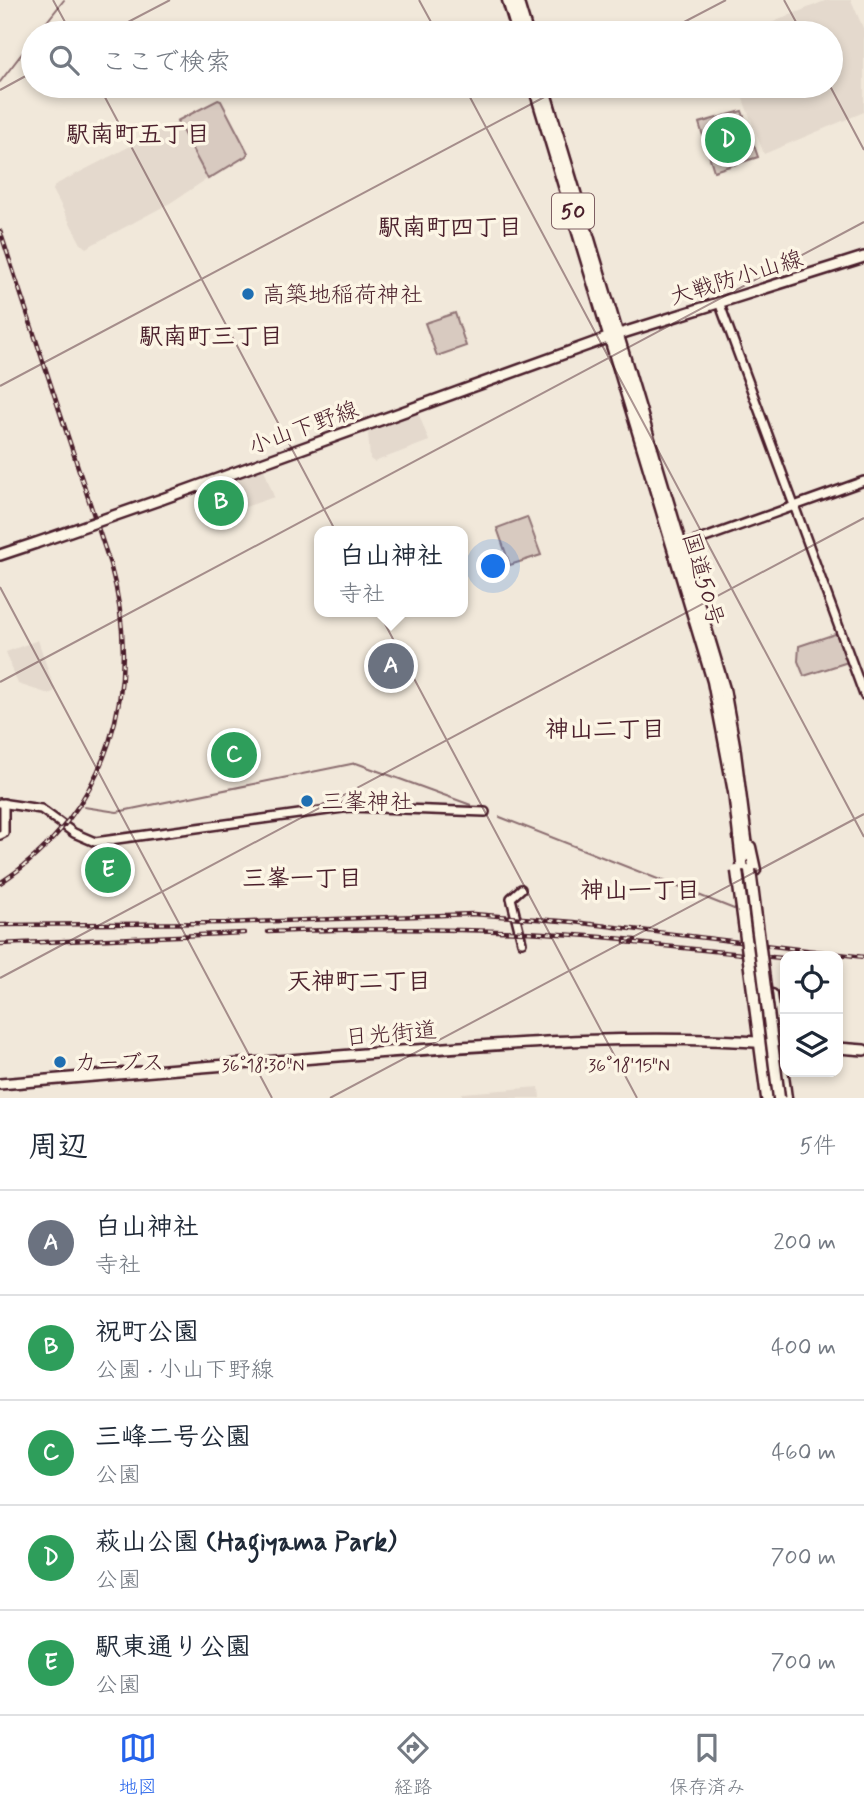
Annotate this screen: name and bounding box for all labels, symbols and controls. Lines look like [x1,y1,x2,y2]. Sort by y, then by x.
search box [21,21,843,98]
icon: search [45,41,83,79]
text: ここで検索 [101,46,231,80]
pin: D [705,114,751,166]
district label: 駅南町五丁目 [66,120,210,151]
road number: 50 [552,194,594,228]
district label: 駅南町四丁目 [378,213,522,244]
street label: 大戦防小山線 [666,244,807,313]
place label: 高築地稲荷神社 [262,281,423,311]
marker: 高築地稲荷神社 [240,286,256,302]
district label: 駅南町三丁目 [139,322,283,353]
street label: 小山下野線 [245,395,363,463]
pin: B [198,477,244,529]
popup [314,526,468,617]
street label: 国道50号 [674,529,730,630]
text: 白山神社 [339,540,443,574]
your location [476,549,510,583]
text: 寺社 [339,580,385,610]
pin: A [368,640,414,692]
district label: 神山二丁目 [545,715,665,746]
pin: C [211,729,257,781]
place label: 三峯神社 [321,788,413,818]
marker: 三峯神社 [299,793,315,809]
pin: E [85,844,131,896]
district label: 三峯一丁目 [242,864,362,895]
district label: 神山一丁目 [580,876,700,907]
map controls [780,951,843,1077]
button: locate [780,951,843,1014]
district label: 天神町二丁目 [287,967,431,998]
button: layers [780,1014,843,1077]
street label: 日光街道 [344,1016,438,1054]
place label: カーブス [74,1049,165,1079]
marker: カーブス [52,1054,68,1070]
text: 36°18'30"N [222,1054,304,1078]
text: 36°18'15"N [588,1054,670,1078]
text: 周辺 [28,1128,88,1167]
text: 5件 [799,1132,836,1162]
text: 白山神社 [95,1211,199,1245]
text: A [43,1228,59,1258]
text: 200 m [773,1228,836,1258]
text: 寺社 [95,1251,141,1281]
text: 祝町公園 [95,1316,199,1350]
text: B [44,1333,58,1363]
text: 400 m [771,1333,836,1363]
text: 公園 · 小山下野線 [95,1356,274,1386]
text: 三峰二号公園 [95,1421,251,1455]
text: C [43,1438,59,1468]
text: 460 m [772,1438,836,1468]
text: 公園 [95,1461,141,1491]
text: 萩山公園 (Hagiyama Park) [95,1526,397,1560]
text: D [43,1543,59,1573]
text: 700 m [771,1543,836,1573]
text: 公園 [95,1566,141,1596]
text: 駅東通り公園 [95,1631,251,1665]
text: E [44,1648,58,1678]
text: 700 m [771,1648,836,1678]
text: 公園 [95,1671,141,1701]
tab: 地図 [119,1729,157,1800]
tab: 経路 [394,1729,432,1800]
tab: 保存済み [669,1729,745,1800]

